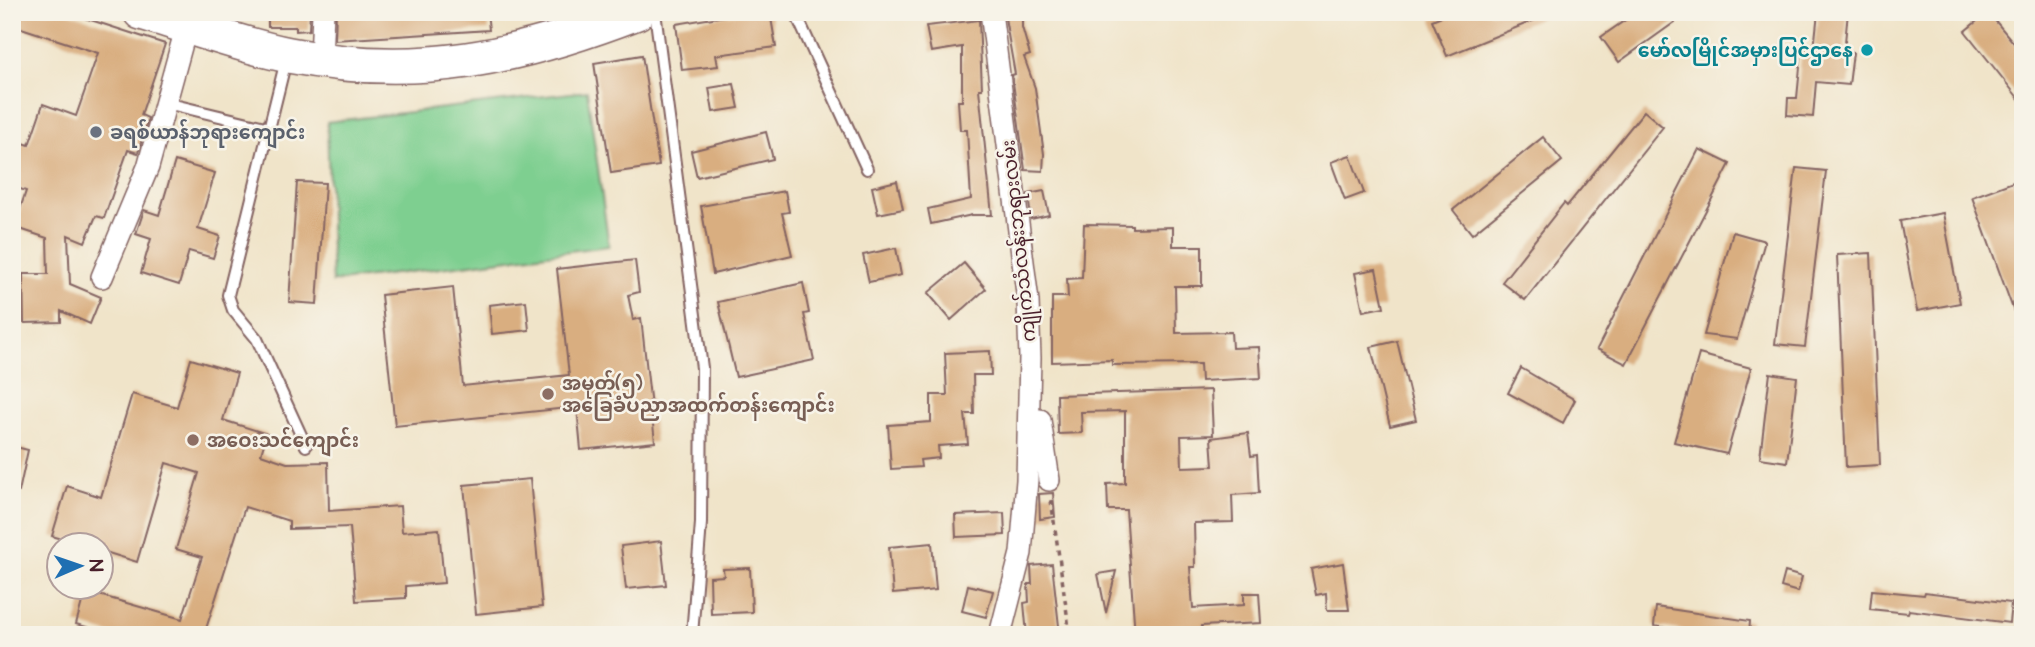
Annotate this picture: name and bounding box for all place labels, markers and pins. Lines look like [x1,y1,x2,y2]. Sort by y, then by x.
place label: မော်လမြိုင်အမှားပြင်ဌာနေ [1638,37,1853,66]
marker: မော်လမြိုင်အမှားပြင်ဌာနေ [1859,42,1875,58]
place label: ခရစ်ယာန်ဘုရားကျောင်း [110,119,305,149]
marker: ခရစ်ယာန်ဘုရားကျောင်း [88,124,104,140]
place label: အမုတ်(၅) အခြေခံပညာအထက်တန်းကျောင်း [562,370,835,422]
marker: အမုတ်(၅) အခြေခံပညာအထက်တန်းကျောင်း [540,386,556,402]
place label: အဝေးသင်ကျောင်း [207,427,359,457]
marker: အဝေးသင်ကျောင်း [185,432,201,448]

